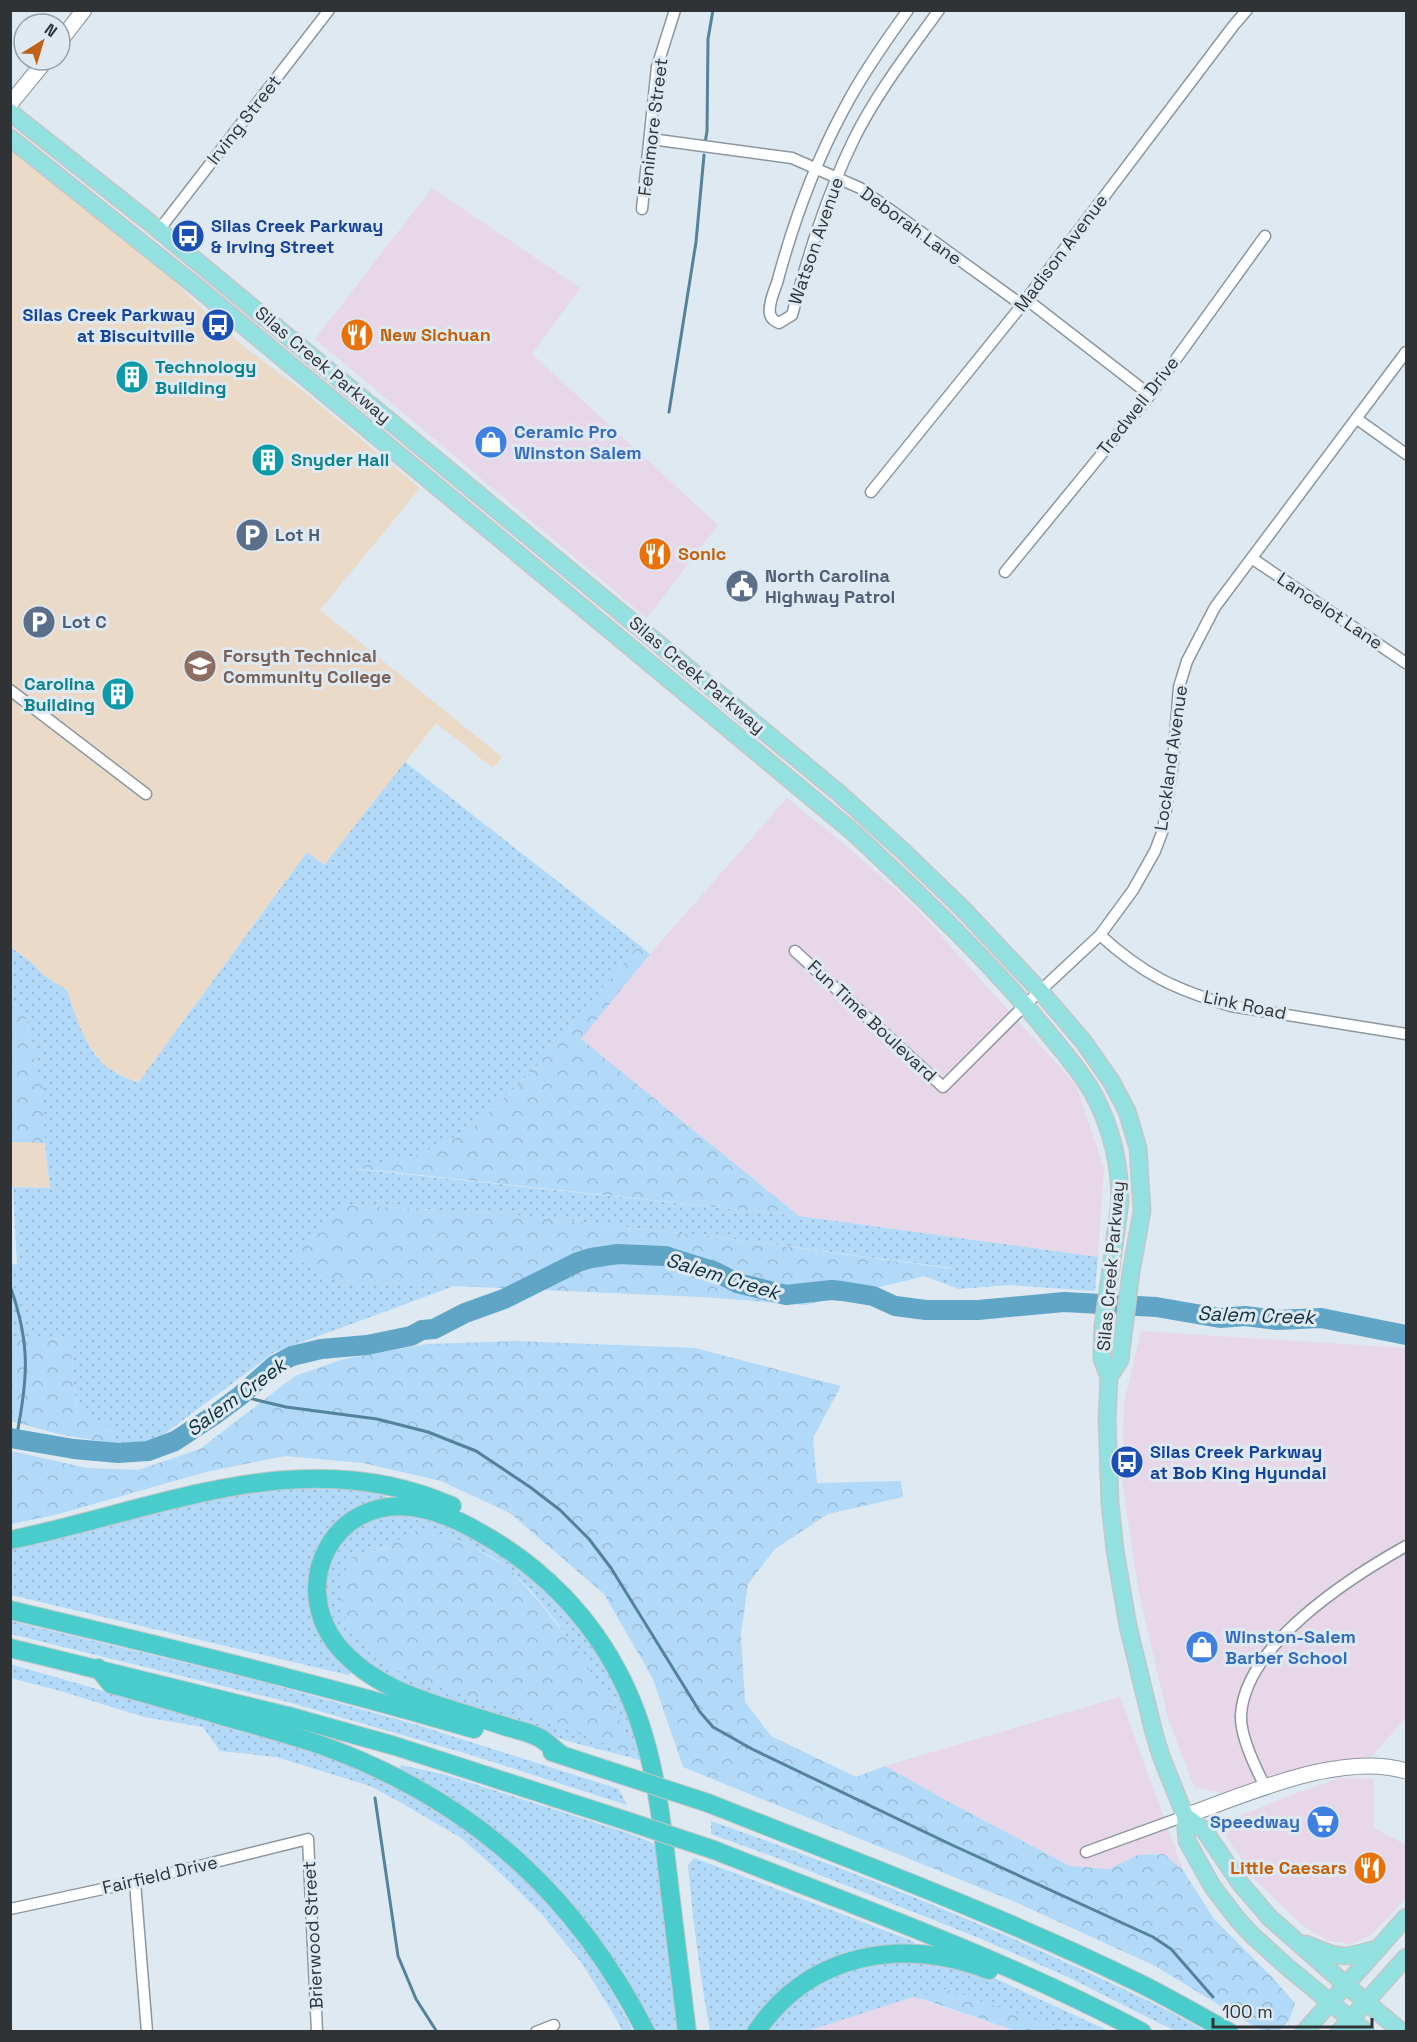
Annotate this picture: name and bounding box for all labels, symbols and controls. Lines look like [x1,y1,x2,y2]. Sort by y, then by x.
north arrow [12,12,72,72]
text: N [40,19,61,42]
street label: Fenimore Street [633,57,672,197]
street label: Irving Street [201,70,286,169]
street label: Watson Avenue [783,174,848,308]
street label: Deborah Lane [856,181,966,270]
street label: Madison Avenue [1009,189,1112,316]
place label: Silas Creek Parkway & Irving Street [211,214,383,258]
bus stop icon: Silas Creek Parkway & Irving Street [170,218,206,254]
street label: Silas Creek Parkway [251,301,396,428]
place label: Silas Creek Parkway at Biscuitville [23,303,195,347]
bus stop icon: Silas Creek Parkway at Biscuitville [200,307,236,343]
restaurant icon: New Sichuan [339,317,375,353]
place label: New Sichuan [380,323,491,346]
street label: Tredwell Drive [1092,352,1183,460]
place label: Technology Building [155,355,256,399]
building icon: Technology Building [114,359,150,395]
place label: Ceramic Pro Winston Salem [514,420,642,464]
shop icon: Ceramic Pro Winston Salem [473,424,509,460]
building icon: Snyder Hall [250,442,286,478]
place label: Snyder Hall [291,448,389,471]
parking icon: Lot H [234,517,270,553]
place label: Lot H [275,523,320,546]
restaurant icon: Sonic [637,536,673,572]
place label: Sonic [678,542,726,565]
place label: North Carolina Highway Patrol [765,564,895,608]
street label: Lancelot Lane [1273,567,1388,654]
public building icon: North Carolina Highway Patrol [724,568,760,604]
parking icon: Lot C [21,604,57,640]
place label: Lot C [62,610,107,633]
street label: Silas Creek Parkway [625,611,770,738]
place label: Forsyth Technical Community College [223,644,391,688]
school or university icon: Forsyth Technical Community College [182,648,218,684]
place label: Carolina Building [24,672,96,716]
building icon: Carolina Building [100,676,136,712]
street label: Lockland Avenue [1149,684,1192,832]
street label: Fun Time Boulevard [803,955,942,1086]
street label: Link Road [1202,985,1288,1024]
street label: Silas Creek Parkway [1092,1180,1129,1352]
water label: Salem Creek [663,1246,785,1306]
water label: Salem Creek [1197,1300,1317,1330]
water label: Salem Creek [181,1351,293,1442]
place label: Silas Creek Parkway at Bob King Hyundai [1150,1440,1327,1484]
bus stop icon: Silas Creek Parkway at Bob King Hyundai [1109,1444,1145,1480]
place label: Winston-Salem Barber School [1225,1625,1356,1669]
shop icon: Winston-Salem Barber School [1184,1629,1220,1665]
supermarket icon: Speedway [1305,1804,1341,1840]
place label: Speedway [1210,1810,1300,1833]
street label: Fairfield Drive [100,1850,220,1899]
restaurant icon: Little Caesars [1352,1850,1388,1886]
place label: Little Caesars [1230,1856,1347,1879]
street label: Brierwood Street [297,1860,328,2010]
scale bar [1213,1991,1372,2029]
text: 100 m [1222,2000,1273,2023]

